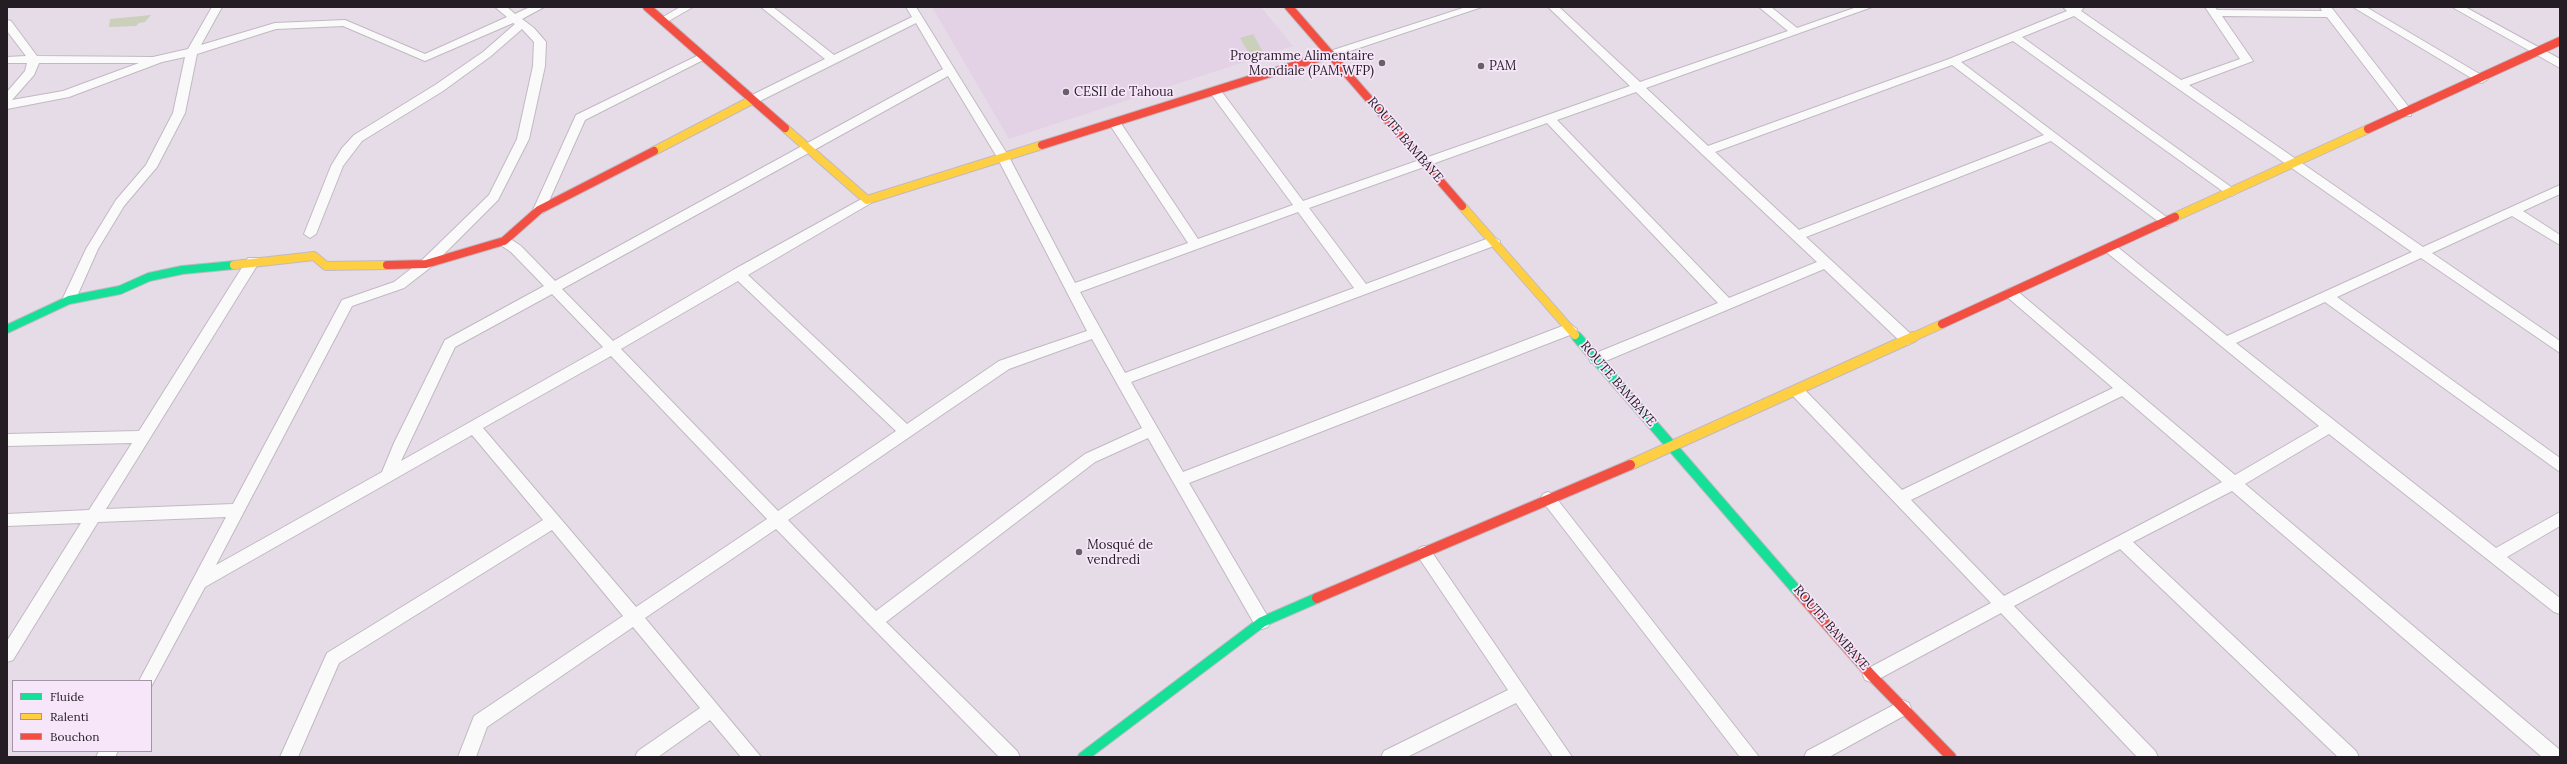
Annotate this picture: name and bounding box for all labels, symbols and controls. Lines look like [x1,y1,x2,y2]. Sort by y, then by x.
place label: Programme Alimentaire Mondiale (PAM,WFP) [1230,48,1374,79]
marker: Programme Alimentaire Mondiale (PAM,WFP) [1377,58,1387,68]
place label: PAM [1489,58,1517,74]
marker: PAM [1476,61,1486,71]
place label: CESII de Tahoua [1074,84,1173,100]
marker: CESII de Tahoua [1061,87,1071,97]
street label: ROUTE BAMBAYE [1364,94,1446,186]
street label: ROUTE BAMBAYE [1577,338,1659,430]
place label: Mosqué de vendredi [1087,537,1153,568]
marker: Mosqué de vendredi [1074,547,1084,557]
street label: ROUTE BAMBAYE [1790,582,1872,674]
legend [12,680,152,752]
text: Fluide [50,689,84,704]
text: Ralenti [50,709,89,724]
text: Bouchon [50,729,100,744]

